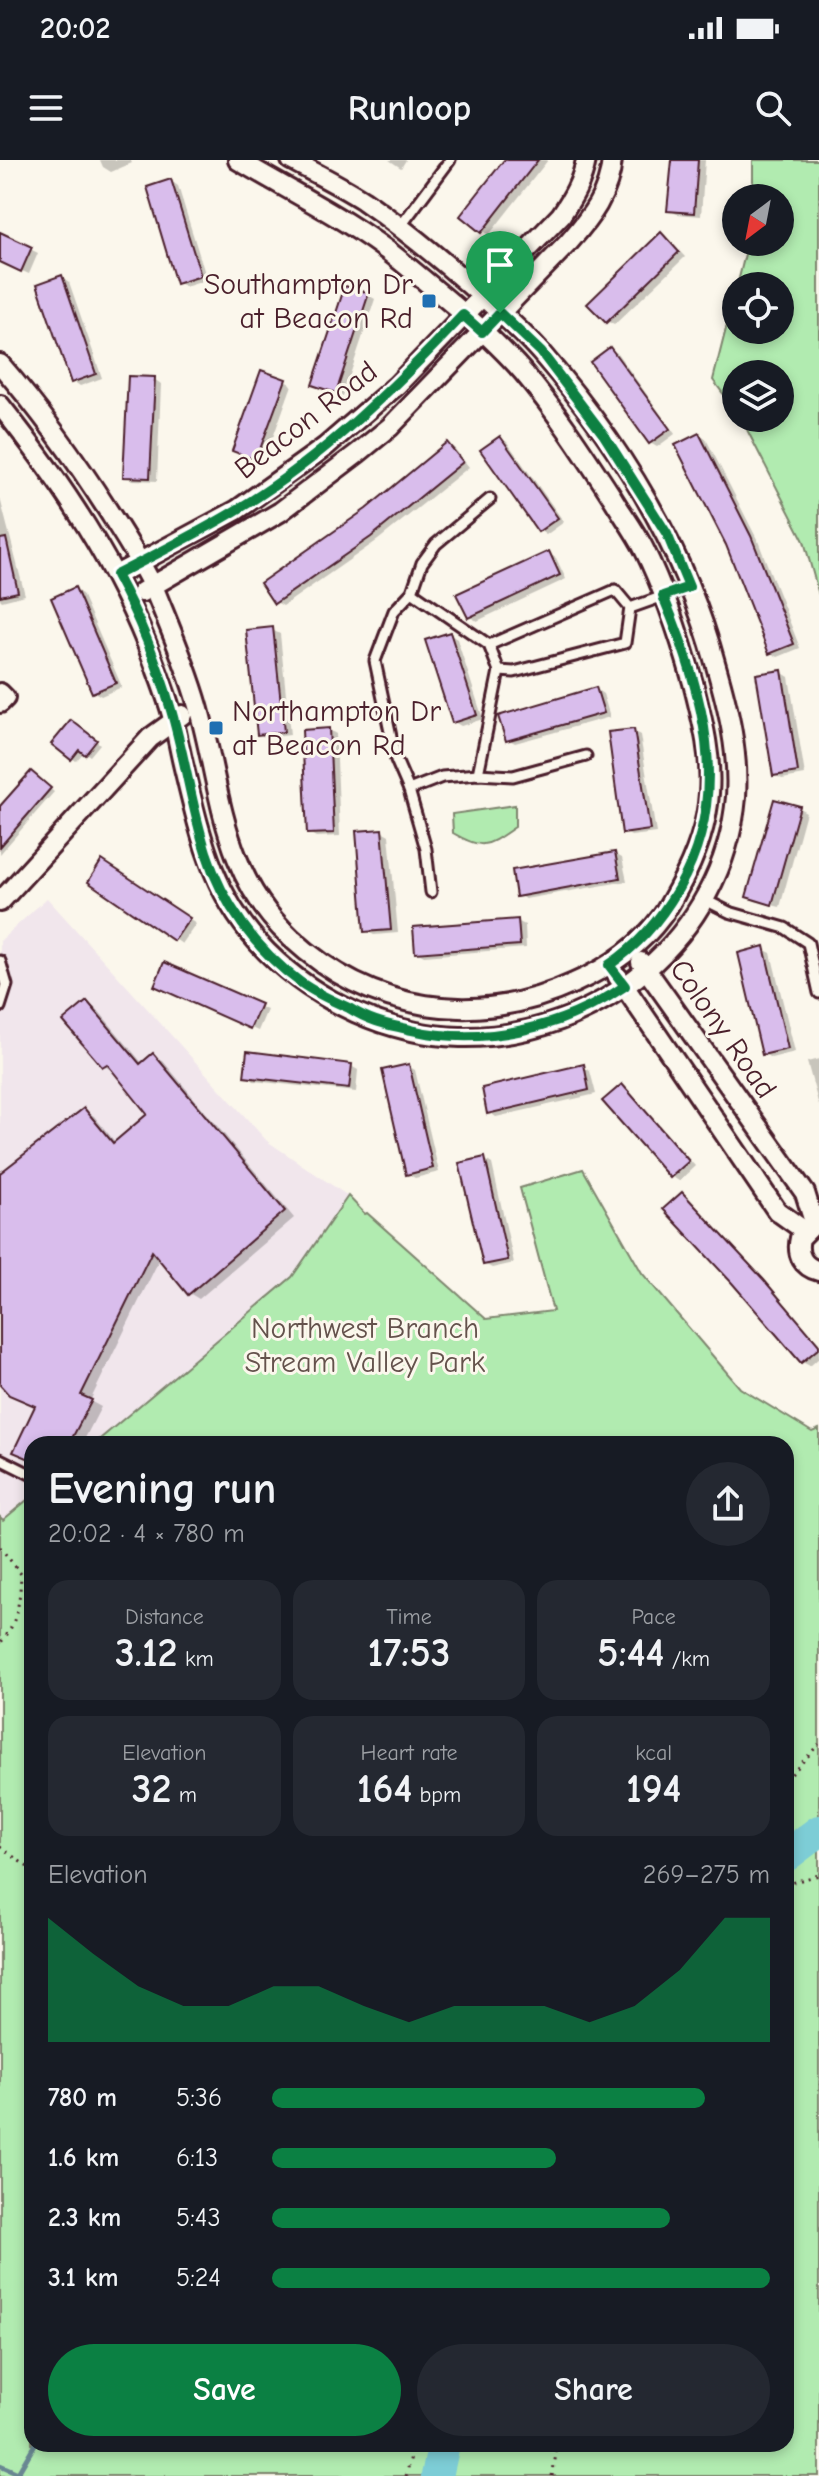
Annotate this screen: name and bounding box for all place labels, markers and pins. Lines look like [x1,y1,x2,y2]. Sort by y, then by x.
pin [466,231,534,313]
place label: Southampton Dr at Beacon Rd [204,267,413,336]
marker: Southampton Dr at Beacon Rd [420,292,438,310]
place label: Northampton Dr at Beacon Rd [232,694,441,763]
marker: Northampton Dr at Beacon Rd [207,719,225,737]

